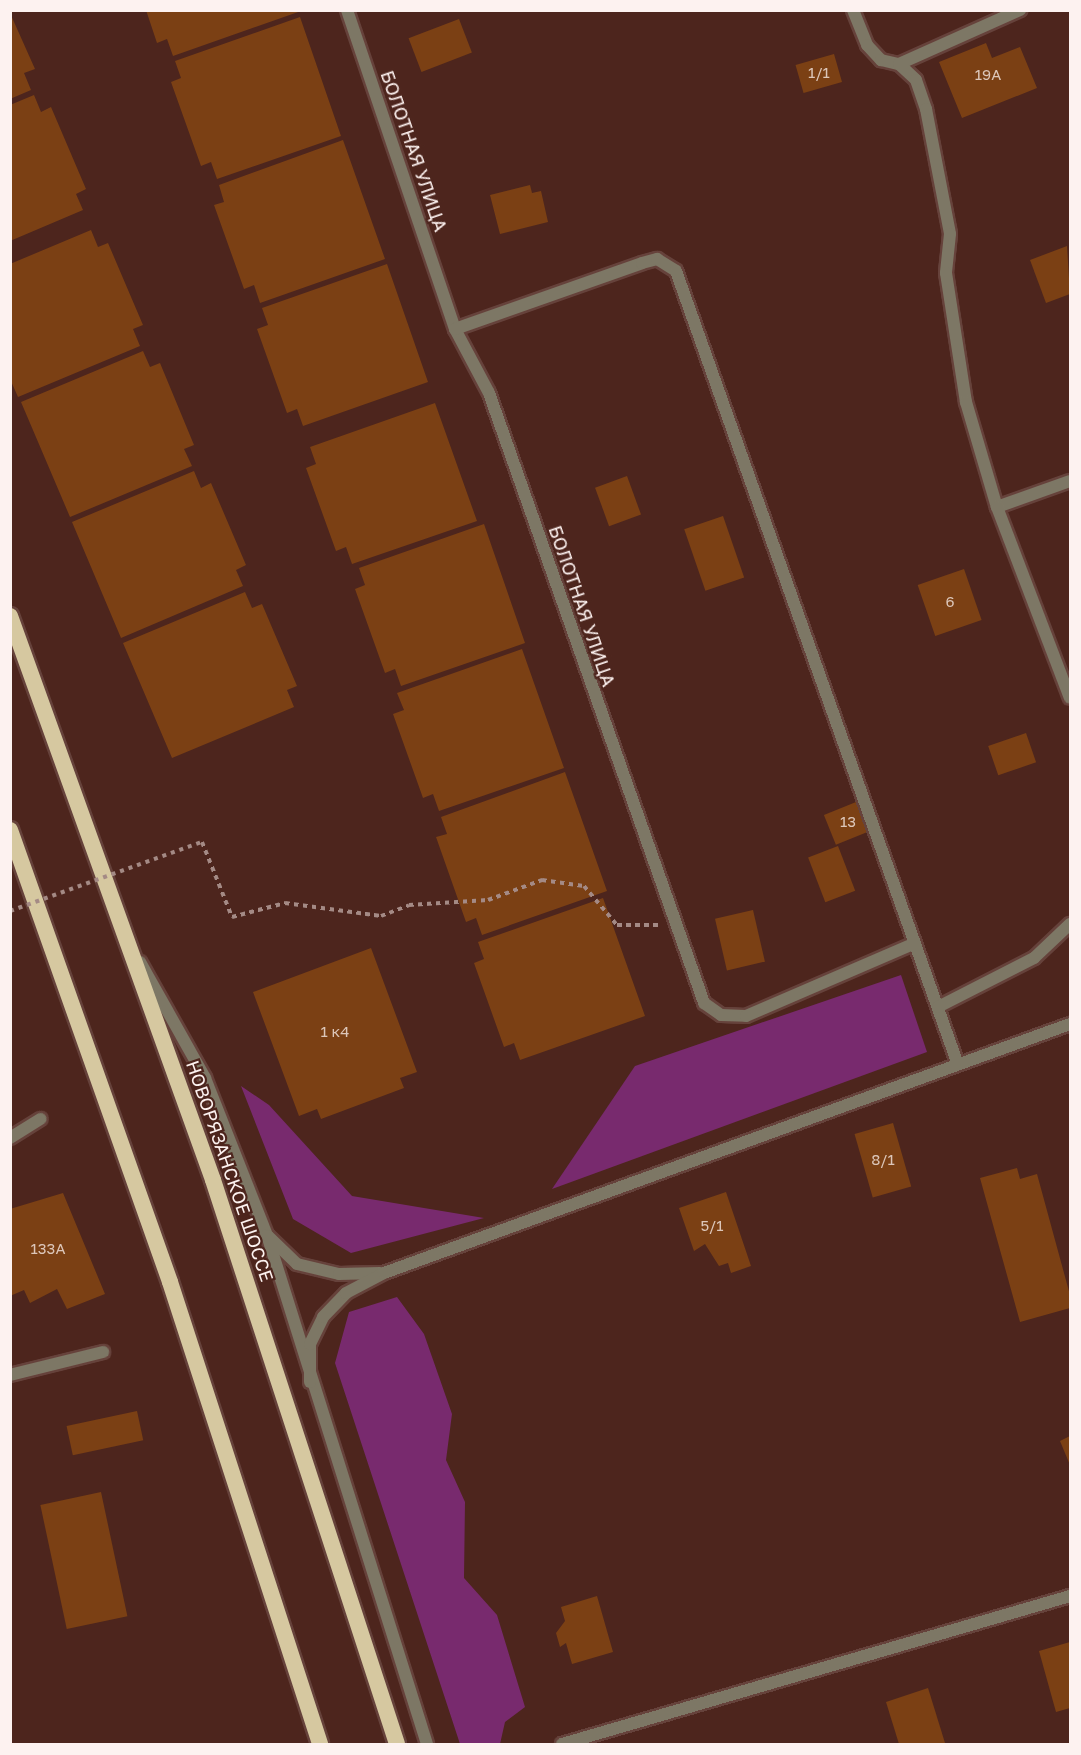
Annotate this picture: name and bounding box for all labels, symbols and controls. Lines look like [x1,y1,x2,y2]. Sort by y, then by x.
house number: 1/1 [808,64,830,82]
house number: 19А [975,66,1001,84]
street label: БОЛОТНАЯ УЛИЦА [376,68,452,234]
street label: БОЛОТНАЯ УЛИЦА [544,523,620,689]
house number: 6 [945,593,955,611]
house number: 13 [840,813,856,831]
house number: 1 к4 [321,1023,349,1041]
street label: НОВОРЯЗАНСКОЕ ШОССЕ [182,1057,278,1285]
house number: 8/1 [871,1151,895,1169]
house number: 5/1 [700,1217,724,1235]
house number: 133А [31,1240,65,1258]

